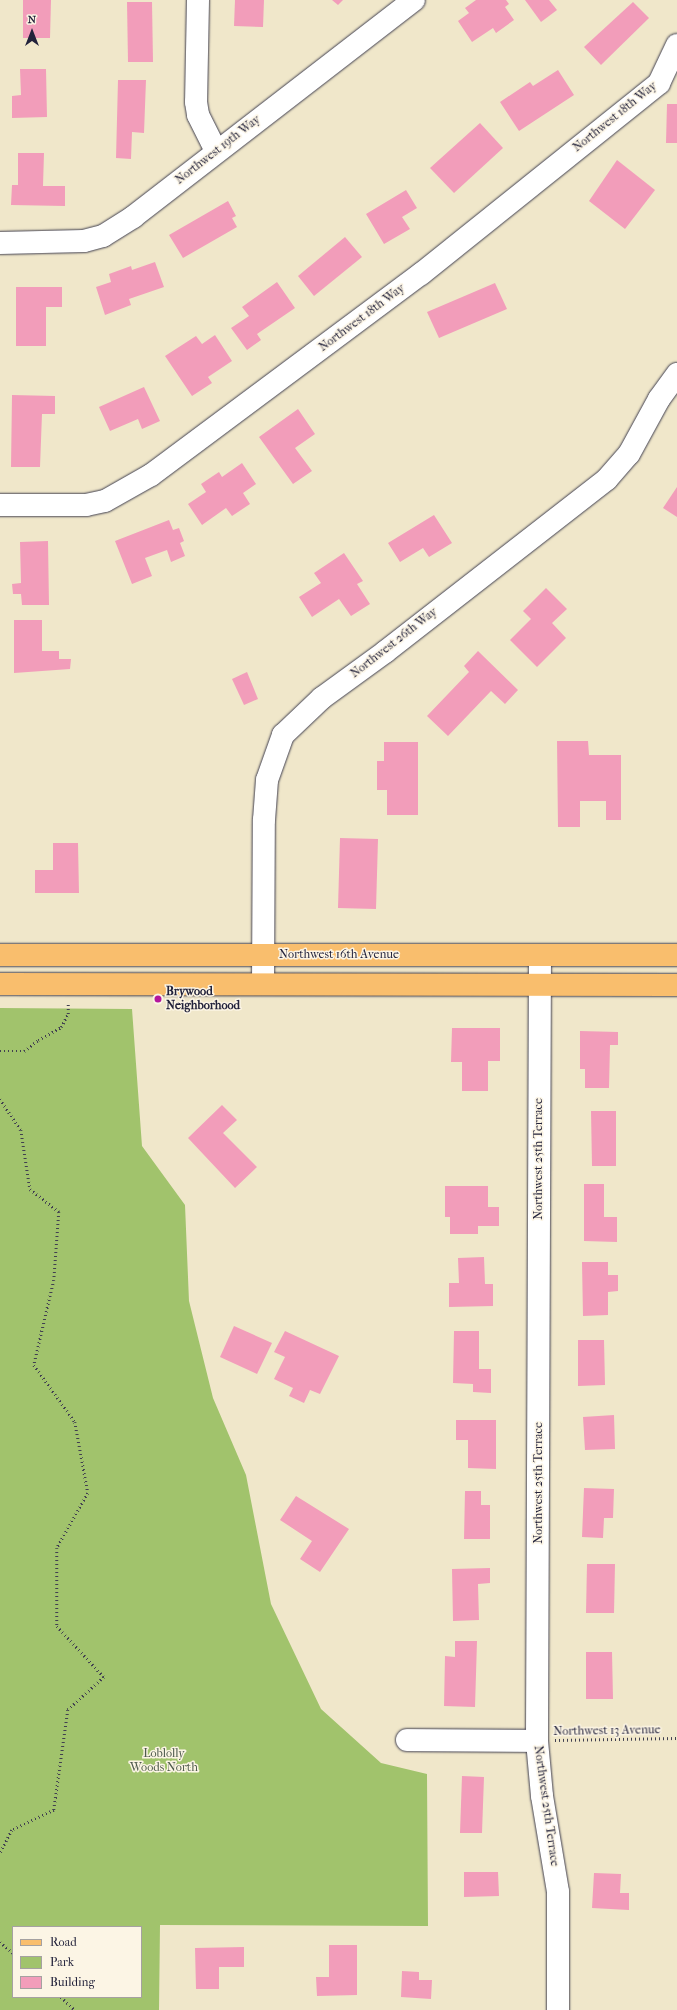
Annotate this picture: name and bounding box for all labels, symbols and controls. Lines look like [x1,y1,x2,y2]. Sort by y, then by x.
north arrow [12,12,52,52]
text: N [28,13,36,26]
street label: Northwest 18th Way [570,79,660,155]
street label: Northwest 19th Way [173,112,263,188]
street label: Northwest 18th Way [316,281,408,355]
street label: Northwest 26th Way [348,605,440,681]
street label: Northwest 16th Avenue [279,948,399,962]
place label: Brywood Neighborhood [166,985,240,1013]
marker: Brywood Neighborhood [153,994,163,1004]
street label: Northwest 25th Terrace [532,1098,546,1220]
street label: Northwest 25th Terrace [532,1422,546,1544]
street label: Northwest 13 Avenue [553,1723,661,1739]
street label: Northwest 25th Terrace [530,1745,562,1867]
park label: Loblolly Woods North [130,1747,198,1775]
legend [12,1926,142,1998]
text: Road [50,1935,77,1949]
text: Park [50,1955,74,1969]
text: Building [50,1975,95,1989]

